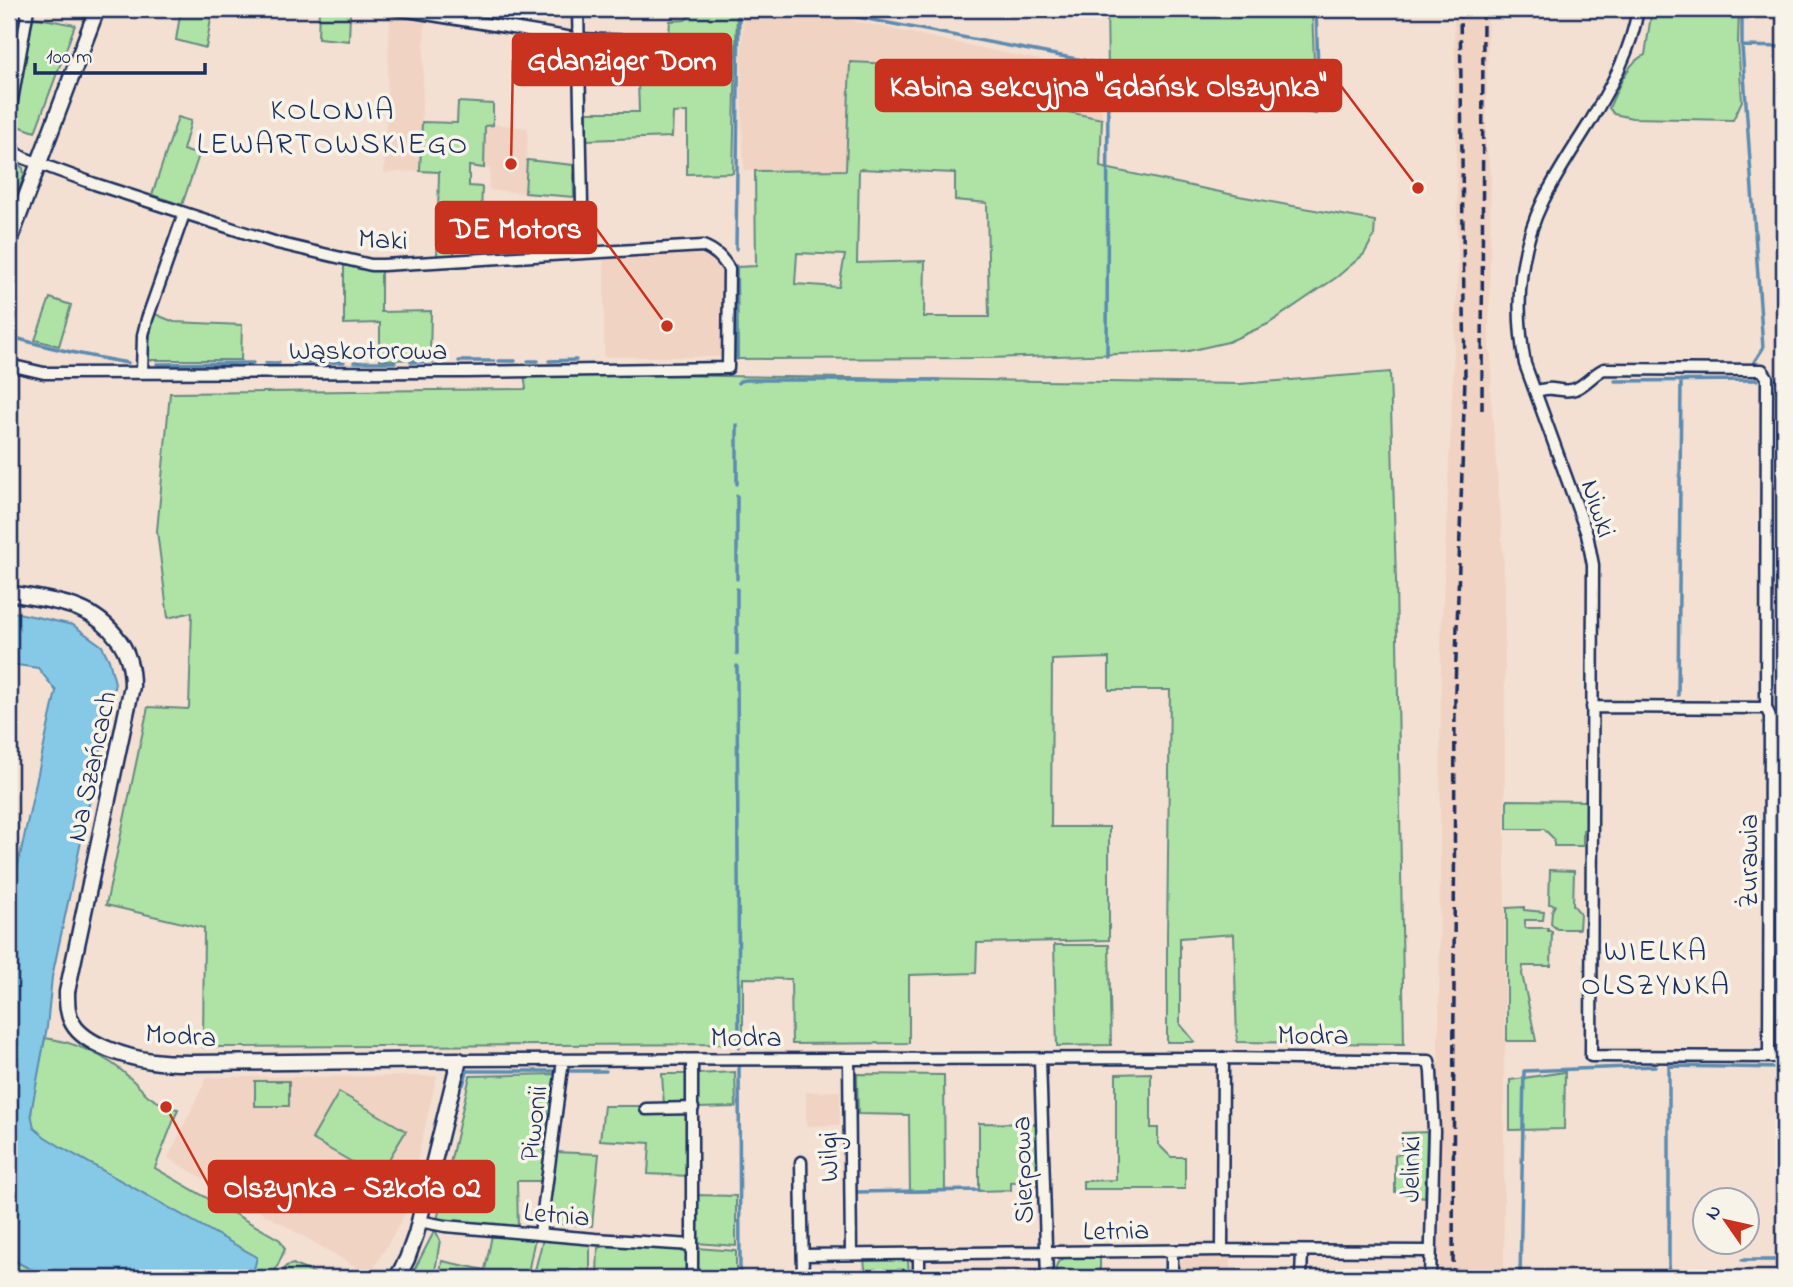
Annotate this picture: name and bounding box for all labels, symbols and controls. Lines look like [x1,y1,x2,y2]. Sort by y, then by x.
scale bar [35,32,205,76]
callout: Gdanziger Dom [513,34,731,85]
text: Gdanziger Dom [527,41,717,86]
text: 100 m [46,43,92,73]
callout: Kabina sekcyjna "Gdańsk Olszynka" [876,60,1341,111]
text: Kabina sekcyjna "Gdańsk Olszynka" [890,67,1326,111]
district label: KOLONIA LEWARTOWSKIEGO [197,90,469,168]
callout: DE Motors [436,202,596,253]
text: DE Motors [448,209,582,253]
street label: Maki [357,220,409,263]
street label: Wąskotorowa [289,332,447,373]
street label: Niwki [1568,475,1625,544]
street label: Na Szańcach [57,688,129,846]
street label: Żurawia [1730,814,1771,908]
district label: WIELKA OLSZYNKA [1581,931,1731,1009]
street label: Modra [144,1015,218,1060]
street label: Modra [1277,1017,1349,1058]
street label: Modra [710,1019,782,1060]
street label: Piwonii [510,1083,560,1164]
street label: Sierpowa [1002,1115,1047,1224]
street label: Wilgi [810,1131,851,1183]
street label: Jelinki [1391,1135,1434,1203]
callout: Olszynka - Szkoła 02 [209,1161,494,1212]
text: Olszynka - Szkoła 02 [223,1168,481,1212]
north arrow [1692,1186,1762,1256]
street label: Letnia [522,1193,591,1240]
text: N [1699,1200,1729,1226]
street label: Letnia [1083,1211,1150,1254]

